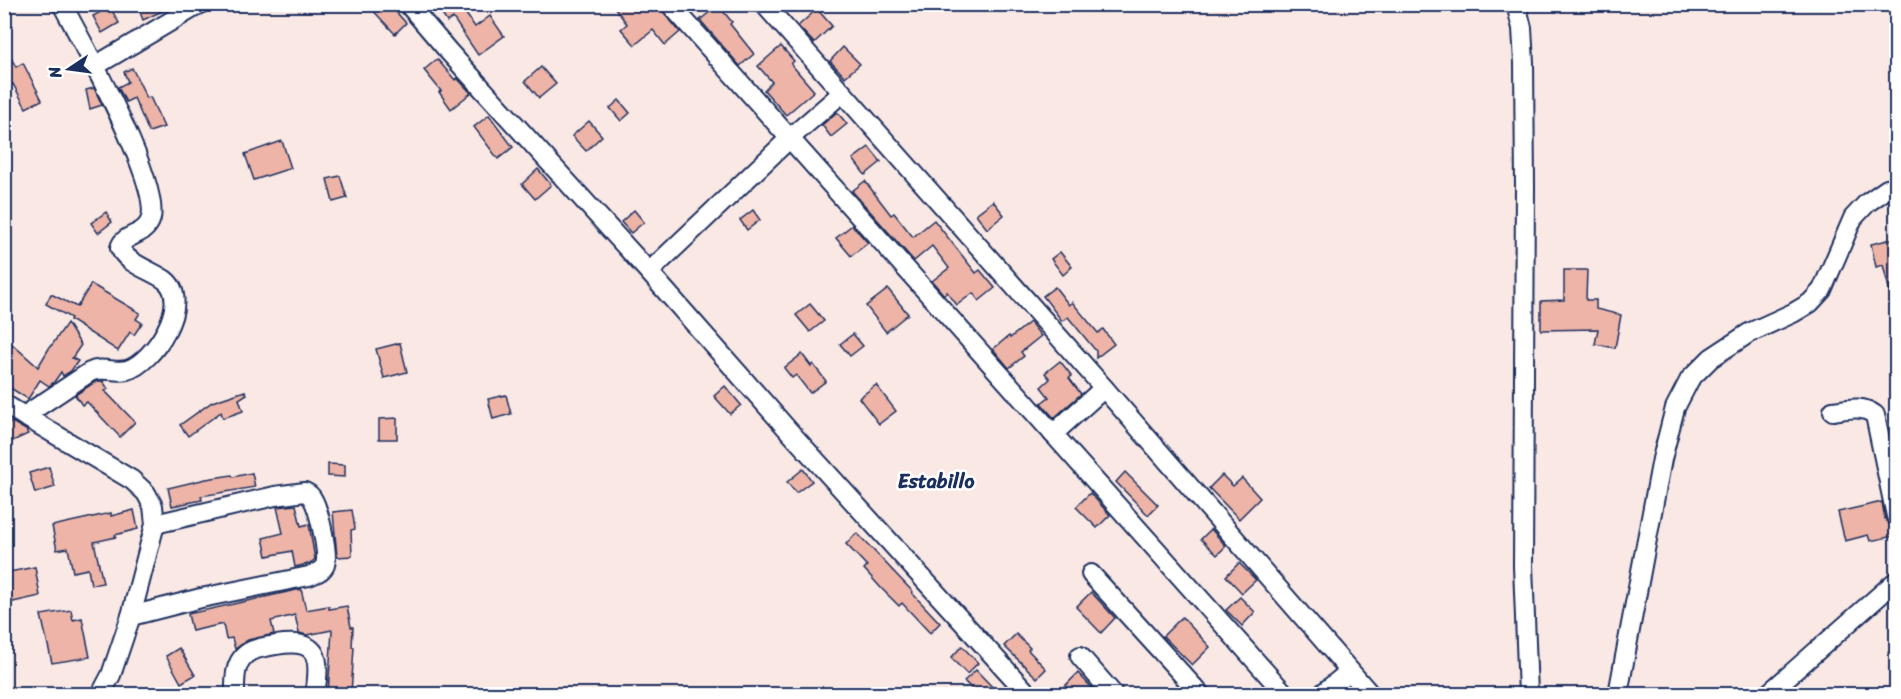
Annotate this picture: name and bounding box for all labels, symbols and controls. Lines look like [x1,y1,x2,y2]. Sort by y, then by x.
north arrow [39,39,99,99]
text: N [39,63,70,82]
district label: Estabillo [898,464,974,499]

